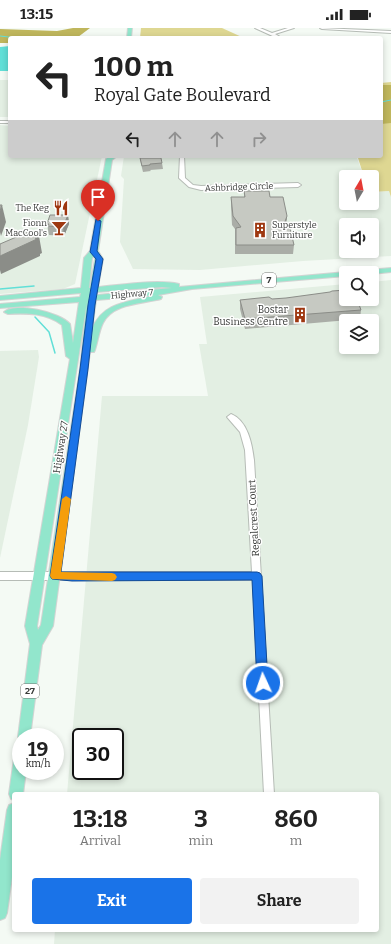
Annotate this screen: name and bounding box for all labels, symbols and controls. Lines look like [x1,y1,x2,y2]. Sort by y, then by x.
text: 13:15 [20,5,53,23]
text: 100 m [94,50,173,83]
icon: left [28,52,80,104]
text: Royal Gate Boulevard [94,84,271,106]
icon: left [122,128,144,150]
icon: ahead [164,128,186,150]
icon: ahead [206,128,228,150]
icon: right [248,128,270,150]
north arrow [339,170,379,210]
map controls [339,170,379,354]
pin [81,180,115,221]
street label: Ashbridge Circle [204,181,274,193]
icon: arrive [87,186,109,208]
restaurant icon: The Keg [52,199,70,217]
place label: The Keg [16,203,49,213]
place label: Fionn MacCool's [5,218,47,238]
button: sound [339,218,379,258]
bar icon: Fionn MacCool's [50,219,68,237]
place label: Superstyle Furniture [272,220,317,240]
building icon: Superstyle Furniture [251,221,269,239]
button: search [339,266,379,306]
road number: 7 [262,273,276,287]
street label: Highway 7 [110,287,154,301]
place label: Bostar Business Centre [213,304,289,328]
building icon: Bostar Business Centre [291,306,309,324]
button: layers [339,314,379,354]
street label: Highway 27 [51,420,71,474]
street label: Regalcrest Court [246,479,262,557]
position arrow [242,662,284,704]
road number: 27 [21,684,39,698]
speed limit sign: 30 [72,728,124,780]
text: 19 [28,737,48,761]
text: km/h [26,758,50,770]
text: 13:18 [73,805,128,833]
text: 3 [194,805,208,833]
text: 860 [274,805,318,833]
text: Arrival [80,833,121,848]
text: min [189,833,213,848]
text: m [290,833,302,848]
button: Exit [32,878,192,924]
button: Share [200,878,359,924]

